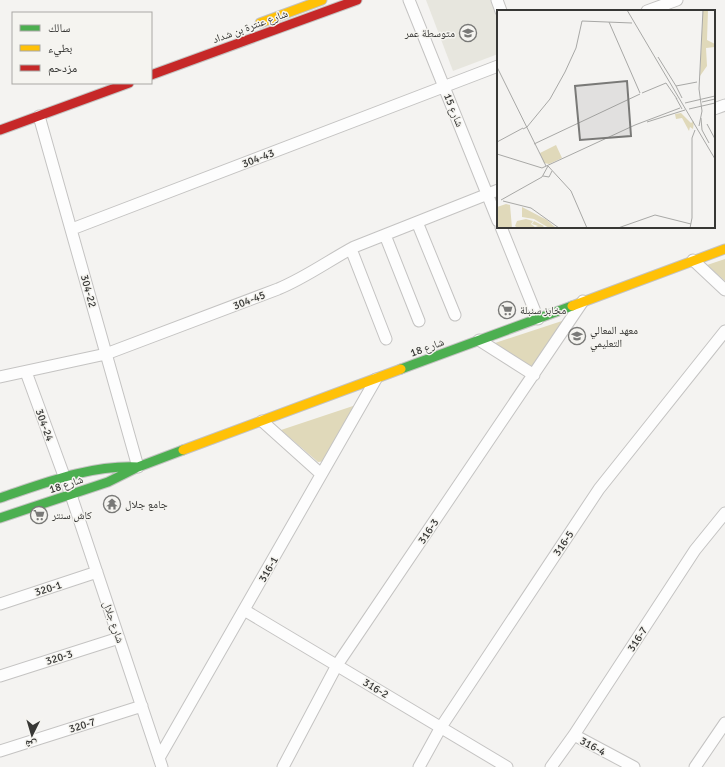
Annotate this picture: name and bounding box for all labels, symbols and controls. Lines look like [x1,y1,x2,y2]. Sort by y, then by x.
street label: شارع عنترة بن شداد [211,7,289,46]
inset map [497,10,715,228]
legend [12,12,152,84]
text: سالك [48,21,70,36]
school or university icon: متوسطة عمر [458,23,478,43]
place label: متوسطة عمر [404,27,455,40]
text: بطيء [48,41,72,58]
text: مزدحم [48,61,77,76]
street label: شارع 15 [441,91,466,129]
street label: 304-43 [240,146,276,171]
street label: 304-22 [78,273,99,309]
street label: 304-45 [231,288,267,313]
supermarket icon: مخابز سنبلة [497,300,517,320]
place label: مخابز سنبلة [520,304,566,317]
place label: معهد المعالي التعليمي [590,324,638,352]
school or university icon: معهد المعالي التعليمي [567,326,587,346]
street label: شارع 18 [408,335,446,360]
street label: 304-24 [33,407,56,443]
street label: شارع 18 [47,473,85,496]
temple icon: جامع جلال [102,494,122,514]
place label: جامع جلال [125,498,168,511]
supermarket icon: كاش سنتر [29,505,49,525]
place label: كاش سنتر [51,509,92,522]
street label: 316-3 [415,516,442,546]
street label: 316-5 [550,528,577,558]
street label: 316-1 [256,554,281,584]
street label: 320-1 [33,578,63,599]
street label: شارع جلال [100,599,127,645]
street label: 316-7 [625,624,650,654]
street label: 320-3 [44,647,74,668]
street label: 316-2 [361,676,391,701]
north arrow [12,715,52,755]
street label: 320-7 [67,715,97,736]
street label: 316-4 [578,734,608,759]
text: ش [24,736,38,751]

